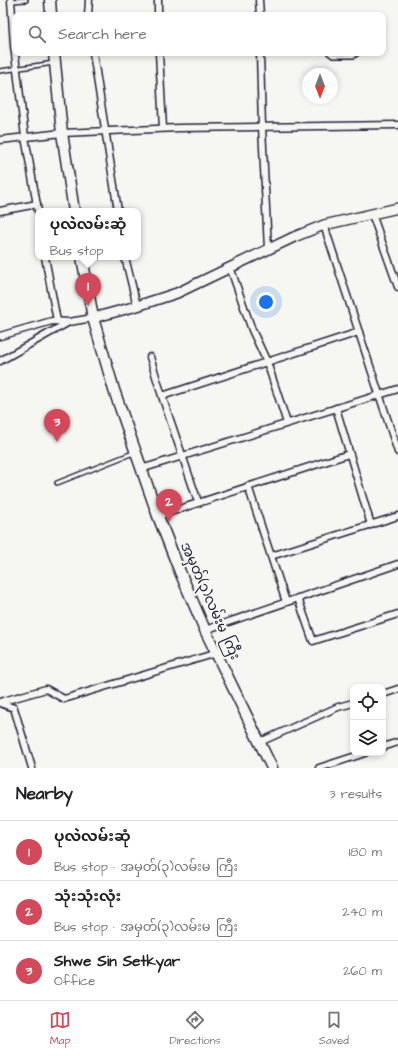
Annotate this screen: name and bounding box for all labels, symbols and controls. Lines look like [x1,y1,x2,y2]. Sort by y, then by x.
search box [12,12,386,56]
icon: search [26,23,48,45]
text: Search here [58,24,147,45]
north arrow [302,68,338,104]
popup [35,208,141,260]
text: ပုလဲလမ်းဆုံ [50,214,126,235]
text: Bus stop [50,242,104,260]
pin: 1 [75,273,101,306]
your location [256,292,276,312]
pin: 3 [44,409,70,442]
pin: 2 [156,489,182,522]
street label: အမှတ်(၃)လမ်းမ ကြီး [174,539,246,663]
map controls [350,684,386,756]
button: locate [350,684,386,720]
button: layers [350,720,386,756]
text: Nearby [16,782,73,806]
text: 3 results [329,785,382,803]
text: ပုလဲလမ်းဆုံ [54,826,131,847]
text: 1 [28,843,30,861]
text: 180 m [348,843,382,861]
text: Bus stop · အမှတ်(၃)လမ်းမ ကြီး [54,858,238,876]
text: သုံးသုံးလုံး [54,886,121,907]
text: 2 [25,903,33,921]
text: 240 m [342,903,382,921]
text: Bus stop · အမှတ်(၃)လမ်းမ ကြီး [54,918,238,936]
text: Shwe Sin Setkyar [54,951,180,972]
text: 3 [26,962,32,980]
text: 260 m [343,962,382,980]
text: Office [54,972,95,990]
tab: Map [49,1009,71,1048]
tab: Directions [169,1009,221,1048]
tab: Saved [319,1009,349,1048]

